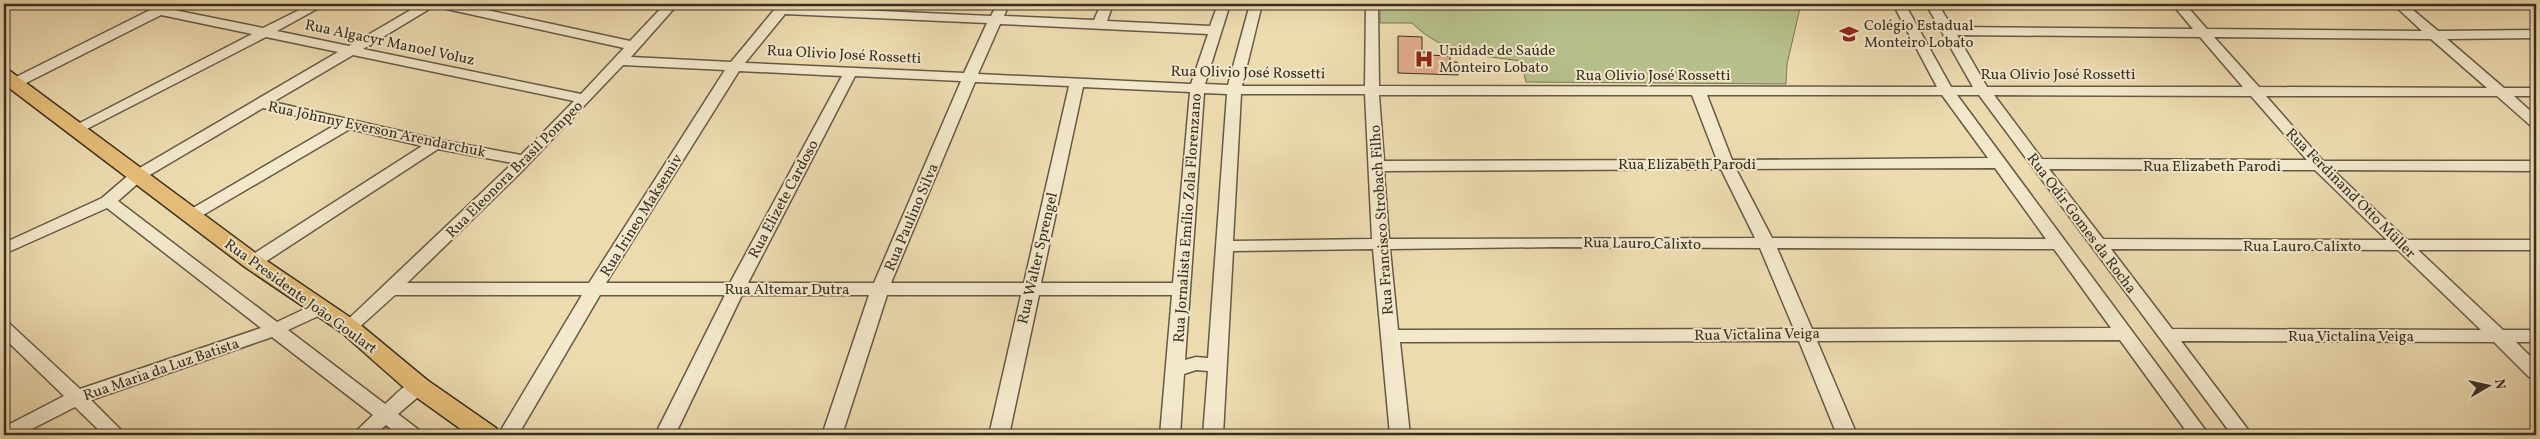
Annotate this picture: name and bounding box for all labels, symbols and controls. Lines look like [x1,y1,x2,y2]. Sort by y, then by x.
street label: Rua Algacyr Manoel Voluz [303,15,477,72]
place label: Colégio Estadual Monteiro Lobato [1864,16,1973,54]
school or university icon: Colégio Estadual Monteiro Lobato [1838,23,1860,45]
street label: Rua Olivio José Rossetti [766,41,922,70]
place label: Unidade de Saúde Monteiro Lobato [1439,41,1555,79]
hospital icon: Unidade de Saúde Monteiro Lobato [1413,48,1435,70]
street label: Rua Olivio José Rossetti [1170,62,1326,85]
street label: Rua Olivio José Rossetti [1981,65,2135,86]
street label: Rua Olivio José Rossetti [1576,66,1730,87]
street label: Rua Jornalista Emílio Zola Florenzano [1169,93,1208,344]
street label: Rua Johnny Everson Arendarchuk [266,97,488,164]
street label: Rua Eleonora Brasil Pompeo [442,97,588,243]
street label: Rua Francisco Strobach Filho [1365,124,1400,316]
street label: Rua Ferdinand Otto Müller [2280,124,2420,264]
street label: Rua Elizete Cardoso [744,137,824,263]
street label: Rua Odir Gomes da Rocha [2021,149,2141,298]
street label: Rua Irineo Maksemiv [596,150,689,281]
street label: Rua Elizabeth Parodi [1618,155,1756,176]
street label: Rua Elizabeth Parodi [2143,157,2281,178]
street label: Rua Paulino Silva [880,160,945,275]
street label: Rua Walter Sprengel [1013,190,1064,326]
street label: Rua Lauro Calixto [1583,233,1701,256]
street label: Rua Presidente João Goulart [219,235,381,360]
street label: Rua Lauro Calixto [2243,237,2361,258]
street label: Rua Altemar Dutra [725,280,849,301]
street label: Rua Victalina Veiga [1694,324,1820,347]
street label: Rua Victalina Veiga [2288,327,2414,348]
street label: Rua Maria da Luz Batista [81,334,242,407]
north arrow [2462,362,2512,412]
text: N [2489,378,2510,391]

